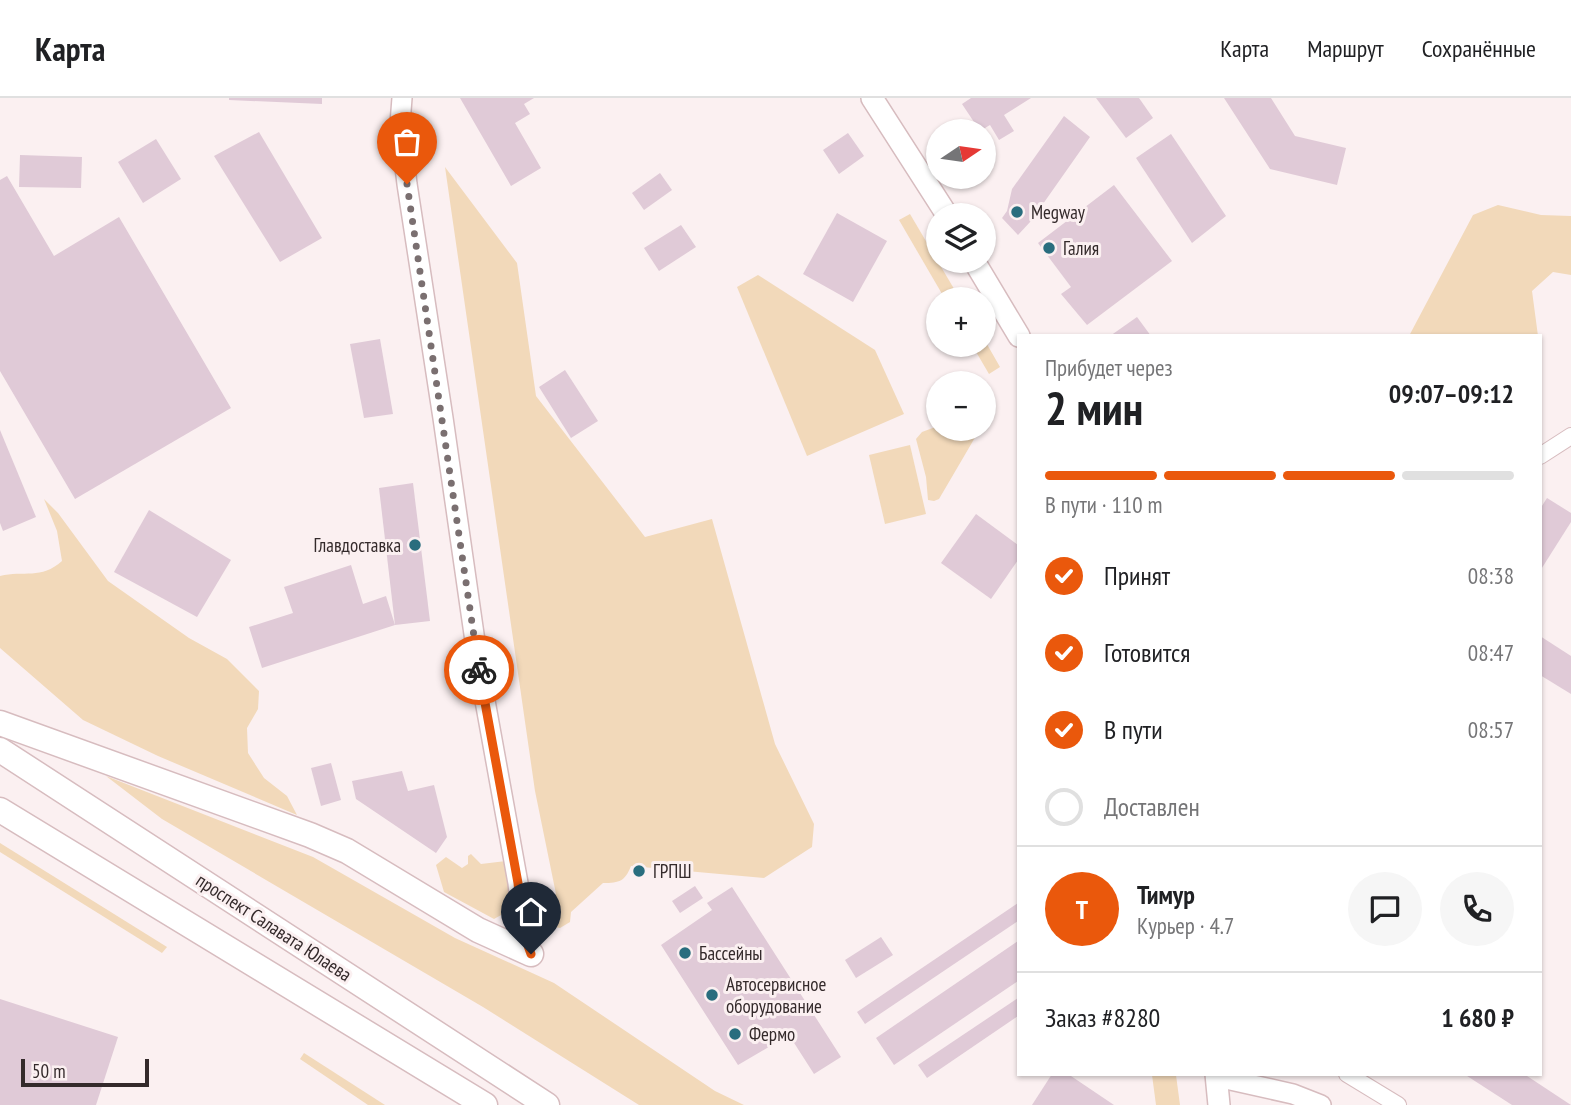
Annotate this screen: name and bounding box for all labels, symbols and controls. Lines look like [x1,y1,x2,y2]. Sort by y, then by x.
text: Карта [35,27,105,70]
text: Карта [1220,33,1269,64]
text: Маршрут [1307,33,1384,64]
text: Сохранённые [1422,33,1536,64]
pin [377,112,437,184]
north arrow [926,119,996,189]
map controls [926,119,996,441]
icon: bag [388,123,426,161]
place label: Megway [1031,200,1086,224]
button: layers [926,203,996,273]
marker: Megway [1009,204,1025,220]
place label: Галия [1063,236,1099,260]
marker: Галия [1041,240,1057,256]
button: + [926,287,996,357]
text: Прибудет через [1045,353,1173,382]
button: − [926,371,996,441]
text: 09:07–09:12 [1389,377,1514,410]
text: 2 мин [1045,378,1143,438]
text: В пути · 110 m [1045,490,1162,519]
place label: Главдоставка [313,533,401,557]
marker: Главдоставка [407,537,423,553]
icon: check [1045,557,1083,595]
text: Принят [1104,559,1170,592]
text: 08:38 [1468,561,1514,590]
icon: check [1045,634,1083,672]
courier [444,635,514,705]
text: Готовится [1104,636,1190,669]
text: 08:47 [1468,638,1514,667]
icon: bike [460,651,498,689]
icon: check [1045,711,1083,749]
text: В пути [1104,713,1163,746]
text: 08:57 [1468,715,1514,744]
text: Доставлен [1104,790,1200,823]
place label: ГРПШ [653,859,692,883]
marker: ГРПШ [631,863,647,879]
street label: проспект Салавата Юлаева [192,868,356,986]
button: chat [1348,872,1422,946]
button: phone [1440,872,1514,946]
text: Тимур [1137,878,1195,911]
pin [501,882,561,954]
icon: home [512,893,550,931]
text: Т [1076,893,1088,926]
text: Курьер · 4.7 [1137,911,1234,940]
place label: Бассейны [699,941,763,965]
marker: Бассейны [677,945,693,961]
place label: Автосервисное оборудование [726,972,826,1018]
marker: Автосервисное оборудование [704,987,720,1003]
text: Заказ #8280 [1045,1001,1160,1034]
text: 1 680 ₽ [1441,1001,1514,1034]
place label: Фермо [749,1022,795,1046]
marker: Фермо [727,1026,743,1042]
scale bar [21,1056,149,1088]
text: 50 m [32,1059,66,1083]

